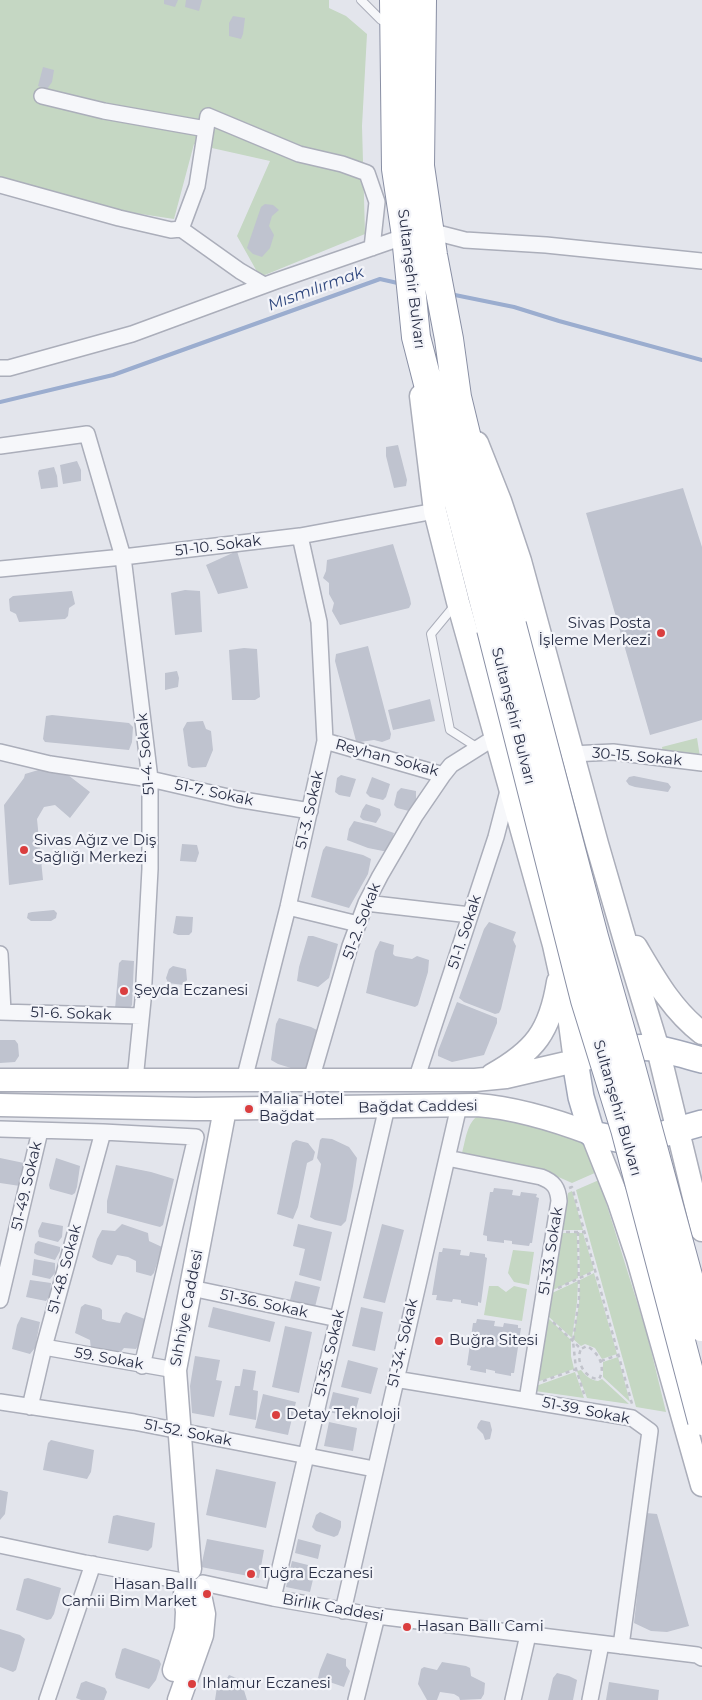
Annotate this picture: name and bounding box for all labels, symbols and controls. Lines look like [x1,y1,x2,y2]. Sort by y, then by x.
street label: Sultanşehir Bulvarı [394,208,428,350]
water label: Mısmılırmak [265,263,367,315]
street label: 51-10. Sokak [174,532,262,560]
place label: Sivas Posta İşleme Merkezi [539,615,651,650]
marker: Sivas Posta İşleme Merkezi [655,627,667,639]
street label: Sultanşehir Bulvarı [487,646,539,786]
street label: 51-4. Sokak [133,712,159,796]
street label: Reyhan Sokak [333,736,441,780]
street label: 30-15. Sokak [591,744,683,770]
street label: 51-3. Sokak [292,769,328,851]
street label: 51-7. Sokak [173,776,255,810]
place label: Sivas Ağız ve Diş Sağlığı Merkezi [34,832,156,867]
marker: Sivas Ağız ve Diş Sağlığı Merkezi [18,844,30,856]
street label: 51-2. Sokak [339,880,385,962]
street label: 51-1. Sokak [445,893,485,971]
place label: Şeyda Eczanesi [134,982,248,1000]
marker: Şeyda Eczanesi [118,985,130,997]
street label: 51-6. Sokak [30,1004,112,1024]
street label: Sultanşehir Bulvarı [589,1038,645,1178]
place label: Malia Hotel Bağdat [259,1091,344,1126]
street label: Bağdat Caddesi [358,1097,478,1117]
marker: Malia Hotel Bağdat [243,1103,255,1115]
street label: 51-49. Sokak [8,1140,46,1232]
street label: 51-33. Sokak [535,1206,567,1296]
street label: 51-48. Sokak [44,1222,86,1316]
street label: Sıhhiye Caddesi [167,1248,207,1368]
street label: 51-36. Sokak [218,1286,310,1322]
street label: 51-34. Sokak [384,1297,422,1389]
street label: 51-35. Sokak [311,1308,349,1398]
place label: Buğra Sitesi [449,1332,538,1350]
marker: Buğra Sitesi [433,1335,445,1347]
street label: 59. Sokak [73,1344,145,1374]
street label: 51-39. Sokak [541,1394,631,1428]
place label: Detay Teknoloji [286,1406,401,1424]
marker: Detay Teknoloji [270,1409,282,1421]
street label: 51-52. Sokak [143,1416,233,1450]
place label: Tuğra Eczanesi [261,1565,373,1583]
marker: Tuğra Eczanesi [245,1568,257,1580]
place label: Hasan Ballı Camii Bim Market [62,1576,197,1611]
marker: Hasan Ballı Camii Bim Market [201,1588,213,1600]
street label: Birlik Caddesi [281,1590,385,1626]
place label: Hasan Ballı Cami [417,1618,544,1636]
marker: Hasan Ballı Cami [401,1621,413,1633]
place label: Ihlamur Eczanesi [202,1675,331,1693]
marker: Ihlamur Eczanesi [186,1678,198,1690]

